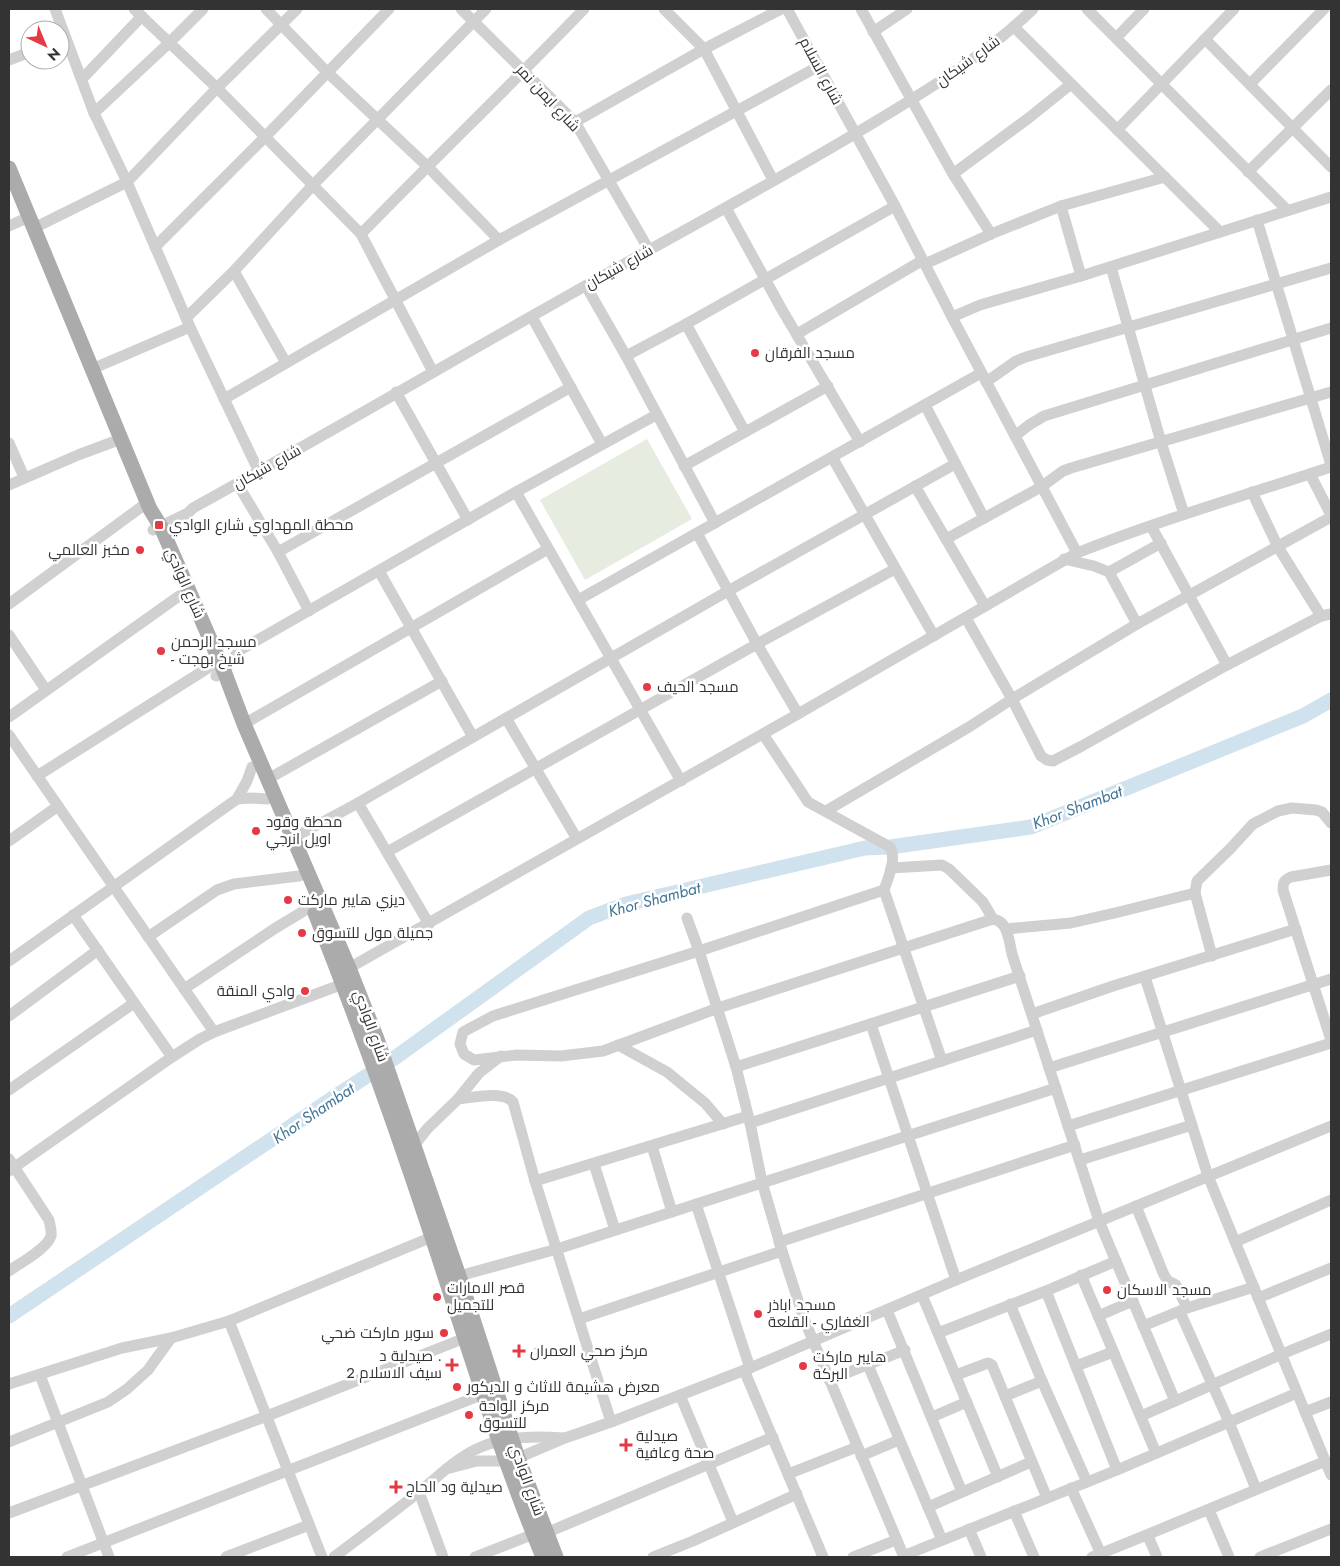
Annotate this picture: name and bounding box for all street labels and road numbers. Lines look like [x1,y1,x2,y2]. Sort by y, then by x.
street label: شارع شيكان [931,30,1005,92]
street label: شارع السلام [794,33,848,109]
street label: شارع ايمن نمر [510,59,585,137]
street label: شارع شيكان [581,239,657,295]
street label: شارع شيكان [229,439,305,495]
street label: شارع الوادي [159,544,210,622]
street label: شارع الوادي [347,987,394,1065]
street label: شارع الوادي [503,1441,550,1519]

